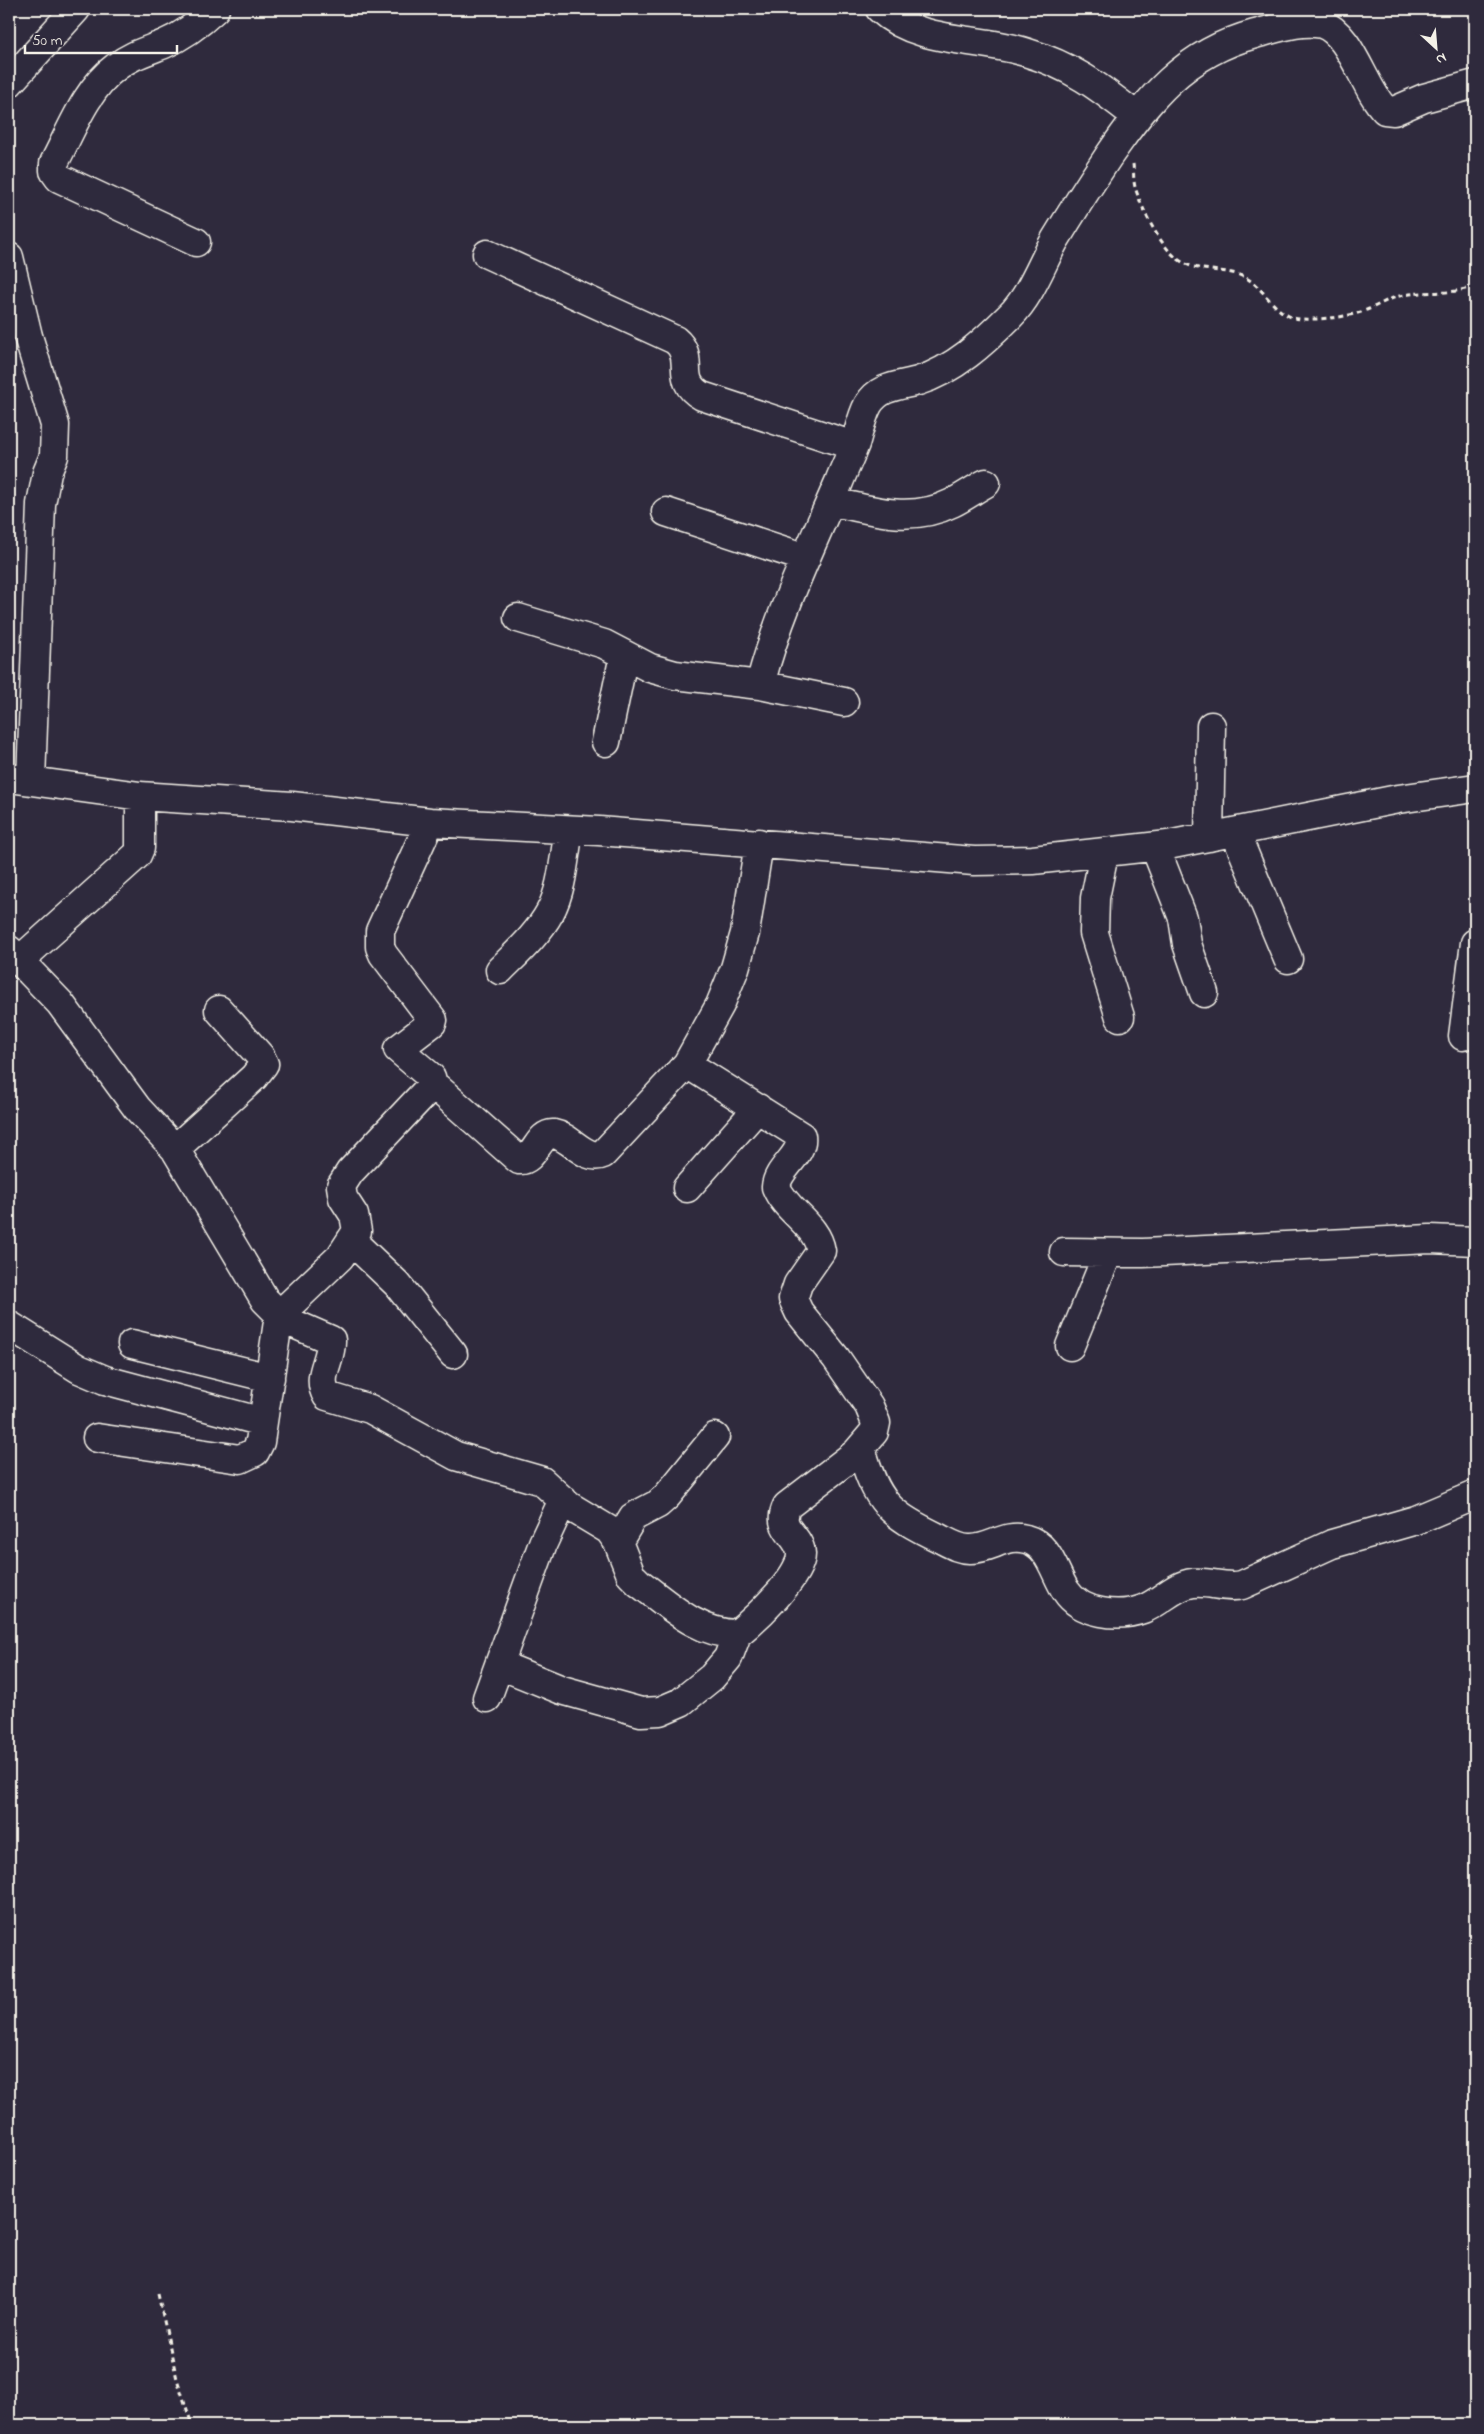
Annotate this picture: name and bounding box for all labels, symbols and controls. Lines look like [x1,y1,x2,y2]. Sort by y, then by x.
scale bar [25,22,178,54]
north arrow [1412,22,1462,72]
text: 50 m [32,30,63,52]
text: N [1432,47,1450,70]

